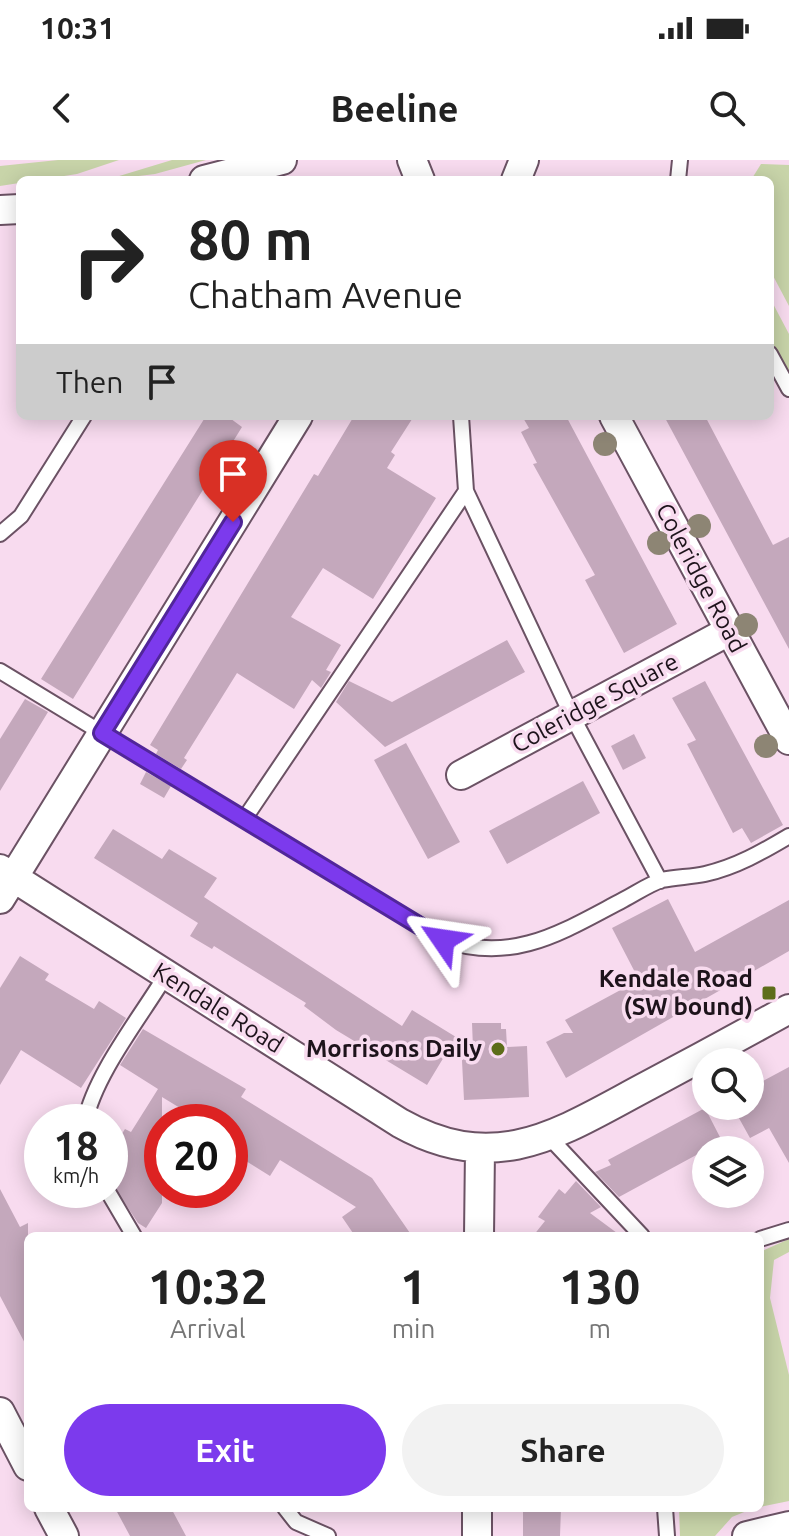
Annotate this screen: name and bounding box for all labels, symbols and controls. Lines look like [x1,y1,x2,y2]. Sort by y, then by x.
text: 10:31 [40,11,115,45]
icon: back [40,86,84,130]
icon: search [705,86,749,130]
text: Beeline [330,88,459,129]
icon: right [56,208,160,312]
text: 80 m [188,208,313,271]
text: Chatham Avenue [188,274,463,315]
icon: arrive [140,360,184,404]
text: Then [56,365,124,399]
pin [199,440,267,522]
icon: arrive [211,452,255,496]
street label: Coleridge Road [651,499,752,657]
street label: Coleridge Square [507,647,683,758]
position arrow [401,898,485,982]
street label: Kendale Road [148,957,288,1058]
place label: Kendale Road (SW bound) [599,965,753,1020]
marker: Kendale Road (SW bound) [760,984,778,1002]
place label: Morrisons Daily [306,1035,482,1062]
marker: Morrisons Daily [489,1040,507,1058]
map controls [692,1048,764,1208]
button: search [692,1048,764,1120]
speed limit sign: 20 [144,1104,248,1208]
text: 18 [53,1123,99,1168]
button: layers [692,1136,764,1208]
text: km/h [53,1164,99,1187]
text: 10:32 [148,1259,268,1313]
text: 1 [400,1259,427,1313]
text: 130 [559,1259,640,1313]
text: Arrival [170,1314,246,1343]
text: min [392,1314,435,1343]
text: m [588,1314,611,1343]
button: Exit [64,1404,386,1496]
button: Share [402,1404,724,1496]

